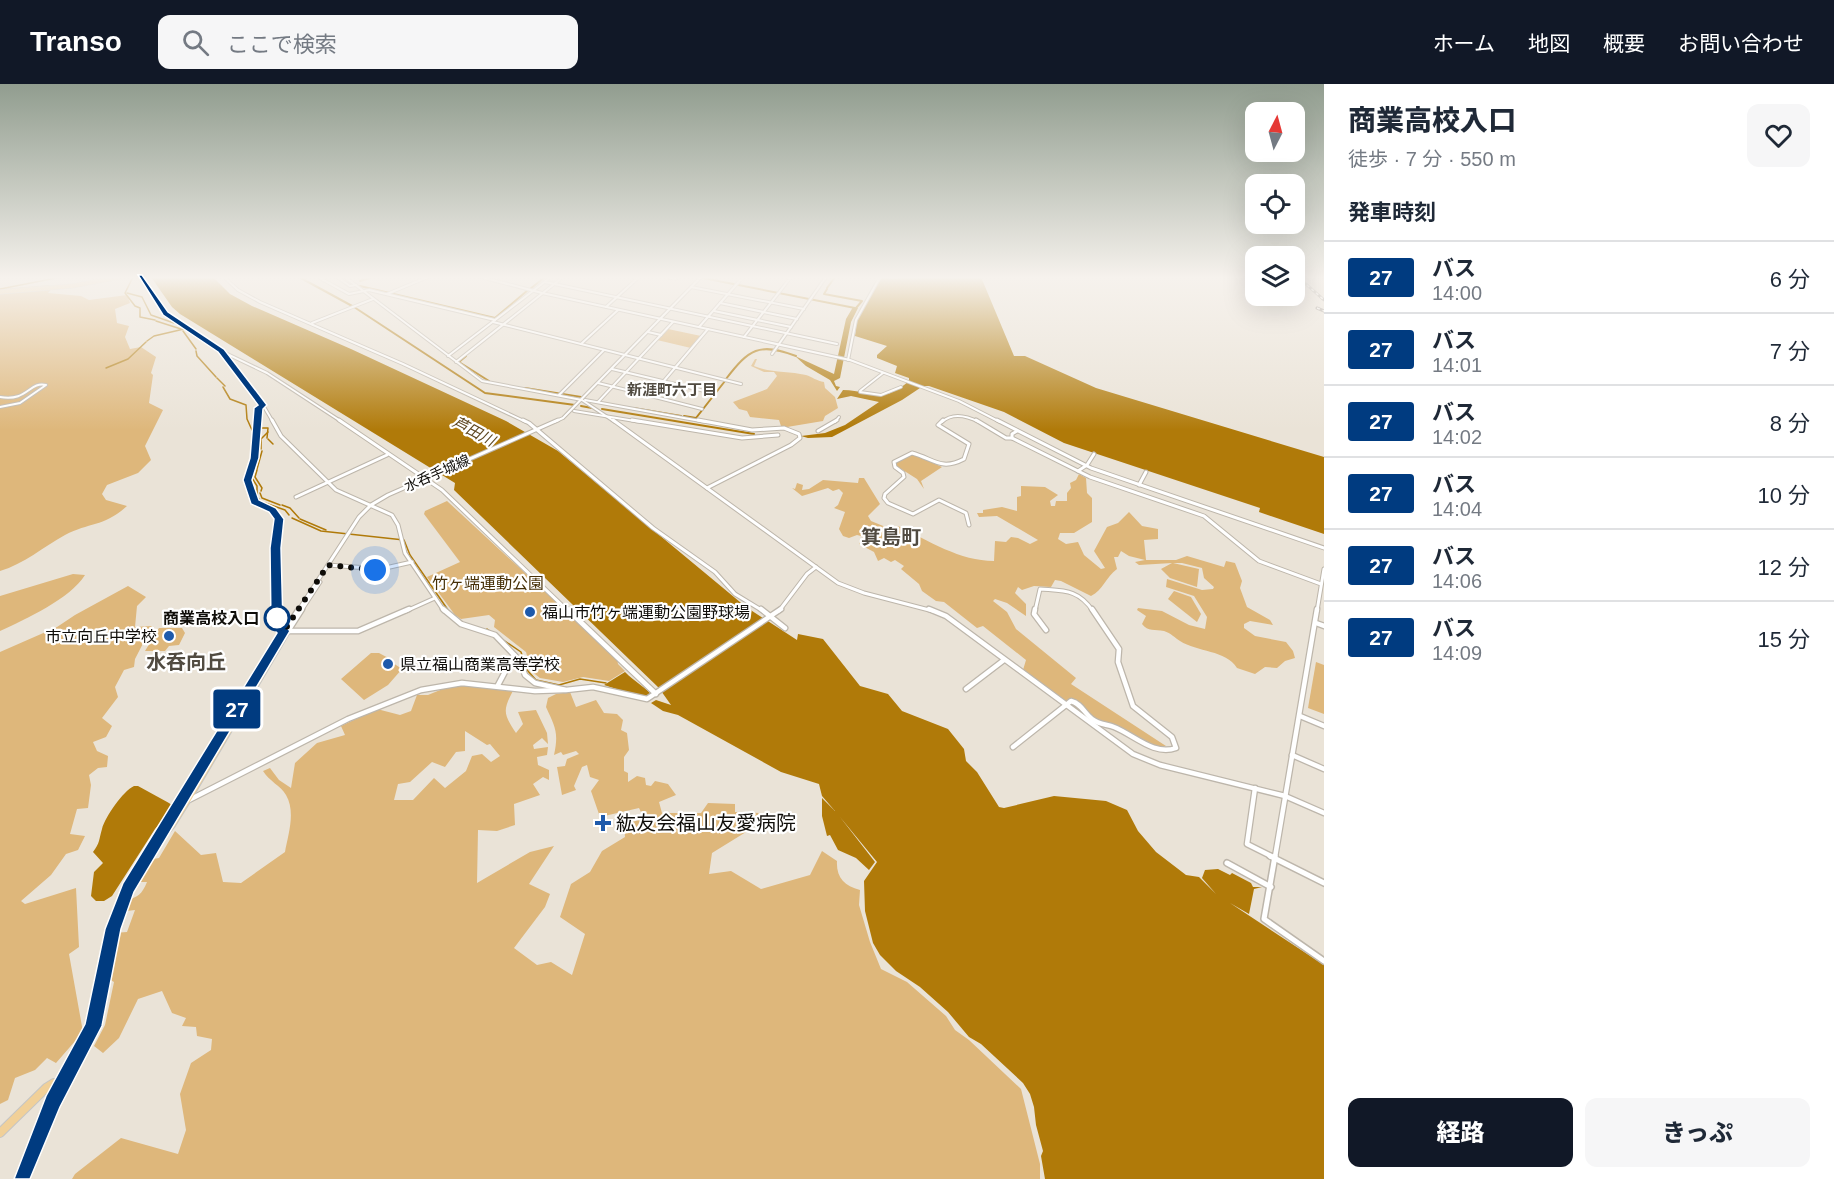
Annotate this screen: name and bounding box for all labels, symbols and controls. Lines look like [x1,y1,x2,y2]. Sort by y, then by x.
search box [158,15,578,69]
text: Transo [30,26,122,57]
icon: search [179,26,212,59]
text: ここで検索 [227,32,337,57]
text: ホーム [1433,32,1495,55]
text: 地図 [1528,32,1570,55]
text: 概要 [1603,32,1645,55]
text: お問い合わせ [1678,32,1804,55]
north arrow [1245,102,1305,162]
map controls [1245,102,1305,306]
button: heart [1747,104,1810,167]
text: 商業高校入口 [1348,105,1516,136]
text: 徒歩 · 7 分 · 550 m [1348,148,1516,170]
button: locate [1245,174,1305,234]
text: 発車時刻 [1348,200,1436,225]
button: layers [1245,246,1305,306]
text: バス [1432,256,1476,281]
text: 27 [1369,266,1393,289]
text: 6 分 [1770,267,1810,292]
text: 14:00 [1432,282,1482,304]
text: バス [1432,328,1476,353]
text: 27 [1369,338,1393,361]
text: 7 分 [1770,339,1810,364]
text: 14:01 [1432,354,1482,376]
district label: 新涯町六丁目 [627,381,717,398]
text: バス [1432,400,1476,425]
text: 27 [1369,410,1393,433]
text: 8 分 [1770,411,1810,436]
water label: 芦田川 [450,413,500,450]
text: 14:02 [1432,426,1482,448]
street label: 水呑手城線 [402,451,472,495]
text: バス [1432,472,1476,497]
text: 27 [1369,482,1393,505]
text: 10 分 [1757,483,1810,508]
text: 14:04 [1432,498,1482,520]
district label: 箕島町 [861,526,921,548]
text: バス [1432,544,1476,569]
text: 27 [1369,554,1393,577]
your location [360,555,390,585]
text: 12 分 [1757,555,1810,580]
text: 14:06 [1432,570,1482,592]
park label: 竹ヶ端運動公園 [432,575,544,592]
place label: 福山市竹ヶ端運動公園野球場 [542,604,750,621]
marker: 商業高校入口 [264,605,290,631]
marker: 福山市竹ヶ端運動公園野球場 [523,605,537,619]
place label: 商業高校入口 [163,610,259,627]
text: バス [1432,616,1476,641]
text: 27 [1369,626,1393,649]
text: 15 分 [1757,627,1810,652]
place label: 市立向丘中学校 [45,628,157,645]
marker: 市立向丘中学校 [162,629,176,643]
text: 14:09 [1432,642,1482,664]
district label: 水呑向丘 [146,651,226,673]
place label: 県立福山商業高等学校 [400,656,560,673]
marker: 県立福山商業高等学校 [381,657,395,671]
line badge: 27 [210,690,264,728]
text: 27 [225,698,249,721]
place label: 紘友会福山友愛病院 [616,812,796,834]
marker: 紘友会福山友愛病院 [594,814,612,832]
button: 経路 [1348,1098,1573,1167]
button: きっぷ [1585,1098,1810,1167]

